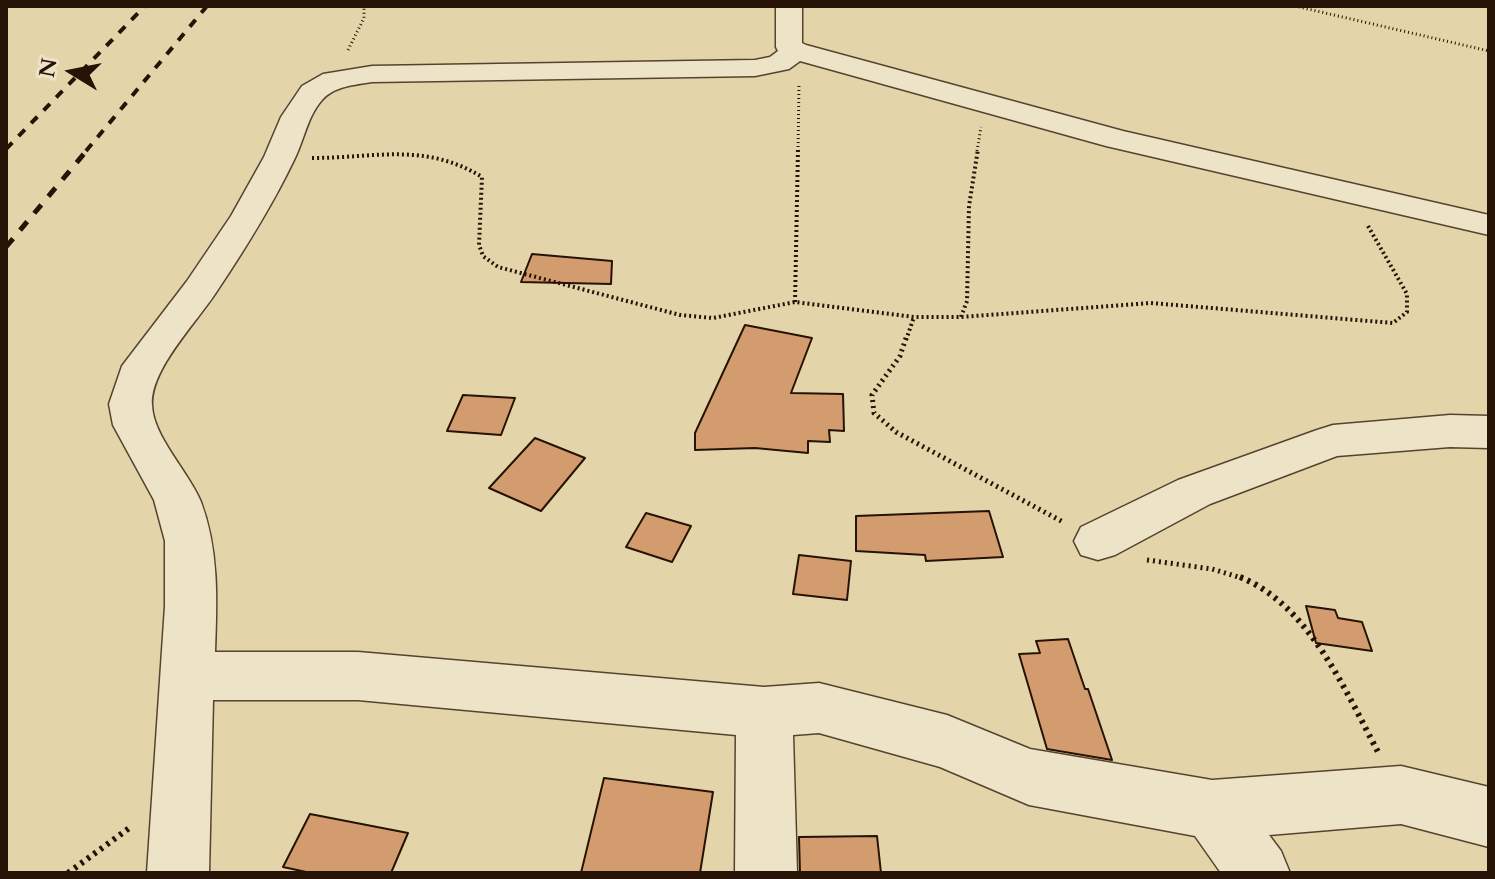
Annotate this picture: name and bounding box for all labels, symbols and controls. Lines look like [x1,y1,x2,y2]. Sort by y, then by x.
north arrow [32,32,112,112]
text: N [32,56,65,80]

